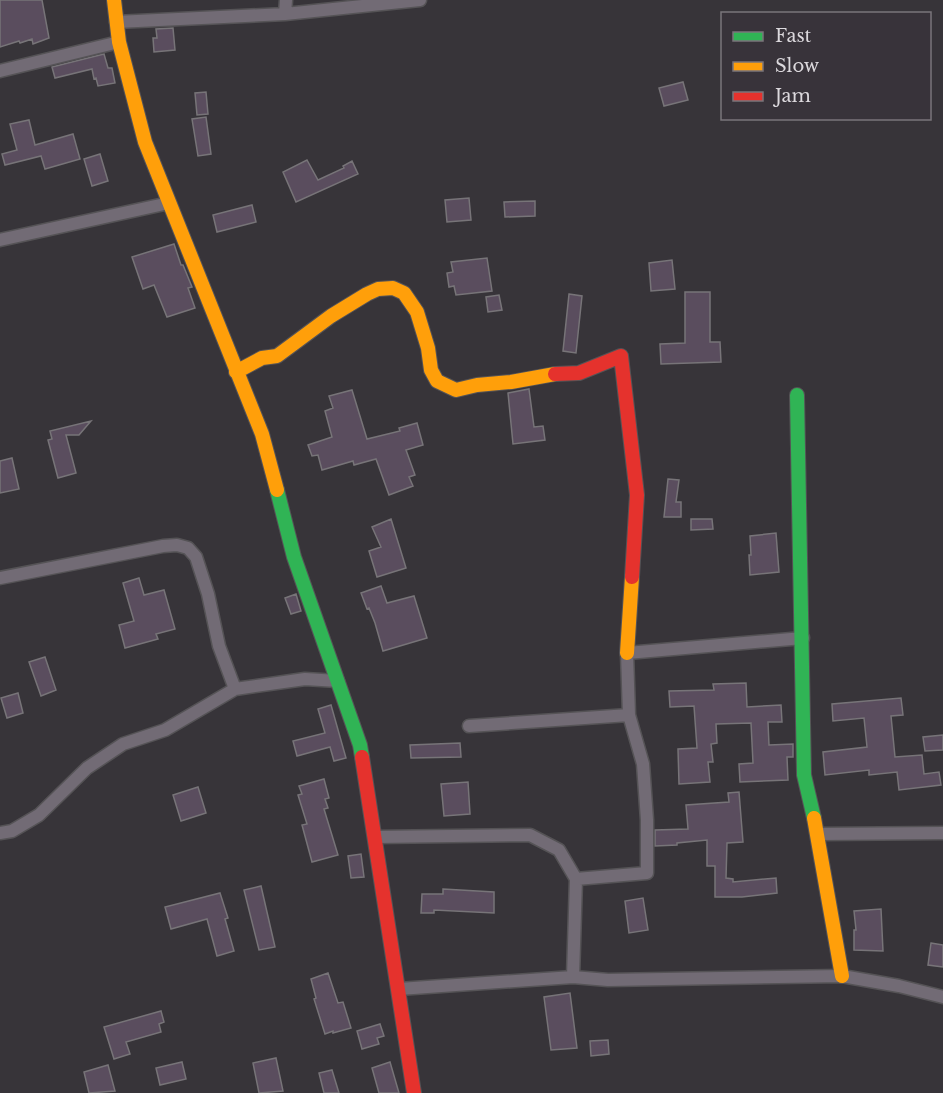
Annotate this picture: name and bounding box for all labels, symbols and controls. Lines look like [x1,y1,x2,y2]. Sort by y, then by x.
legend [721,12,931,120]
text: Fast [775,25,812,47]
text: Slow [775,55,820,77]
text: Jam [773,85,811,107]

